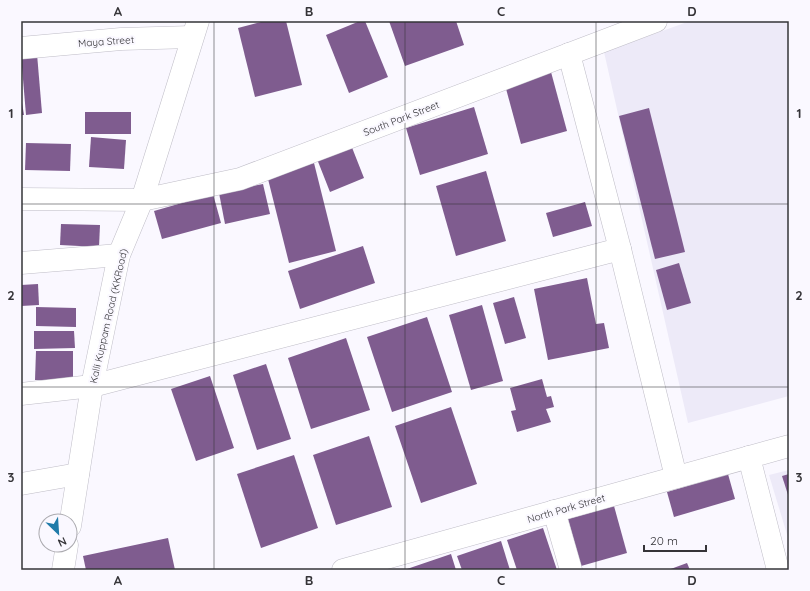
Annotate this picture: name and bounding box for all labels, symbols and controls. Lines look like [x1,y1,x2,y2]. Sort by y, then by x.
text: A [114,3,123,19]
text: B [305,3,313,19]
text: C [497,3,505,19]
text: D [687,3,697,19]
street label: Maya Street [78,33,135,50]
street label: South Park Street [361,98,442,139]
text: 1 [8,105,14,121]
text: 1 [796,105,802,121]
street label: Kalli Kuppam Road (KKRoad) [87,247,130,385]
text: 2 [7,287,15,303]
text: 2 [795,287,803,303]
text: 3 [8,469,15,485]
text: 3 [796,469,803,485]
street label: North Park Street [526,491,607,526]
north arrow [38,513,78,553]
scale bar [644,527,706,553]
text: 20 m [650,533,678,548]
text: N [56,534,69,550]
text: A [114,572,123,588]
text: B [305,572,313,588]
text: C [497,572,505,588]
text: D [687,572,697,588]

